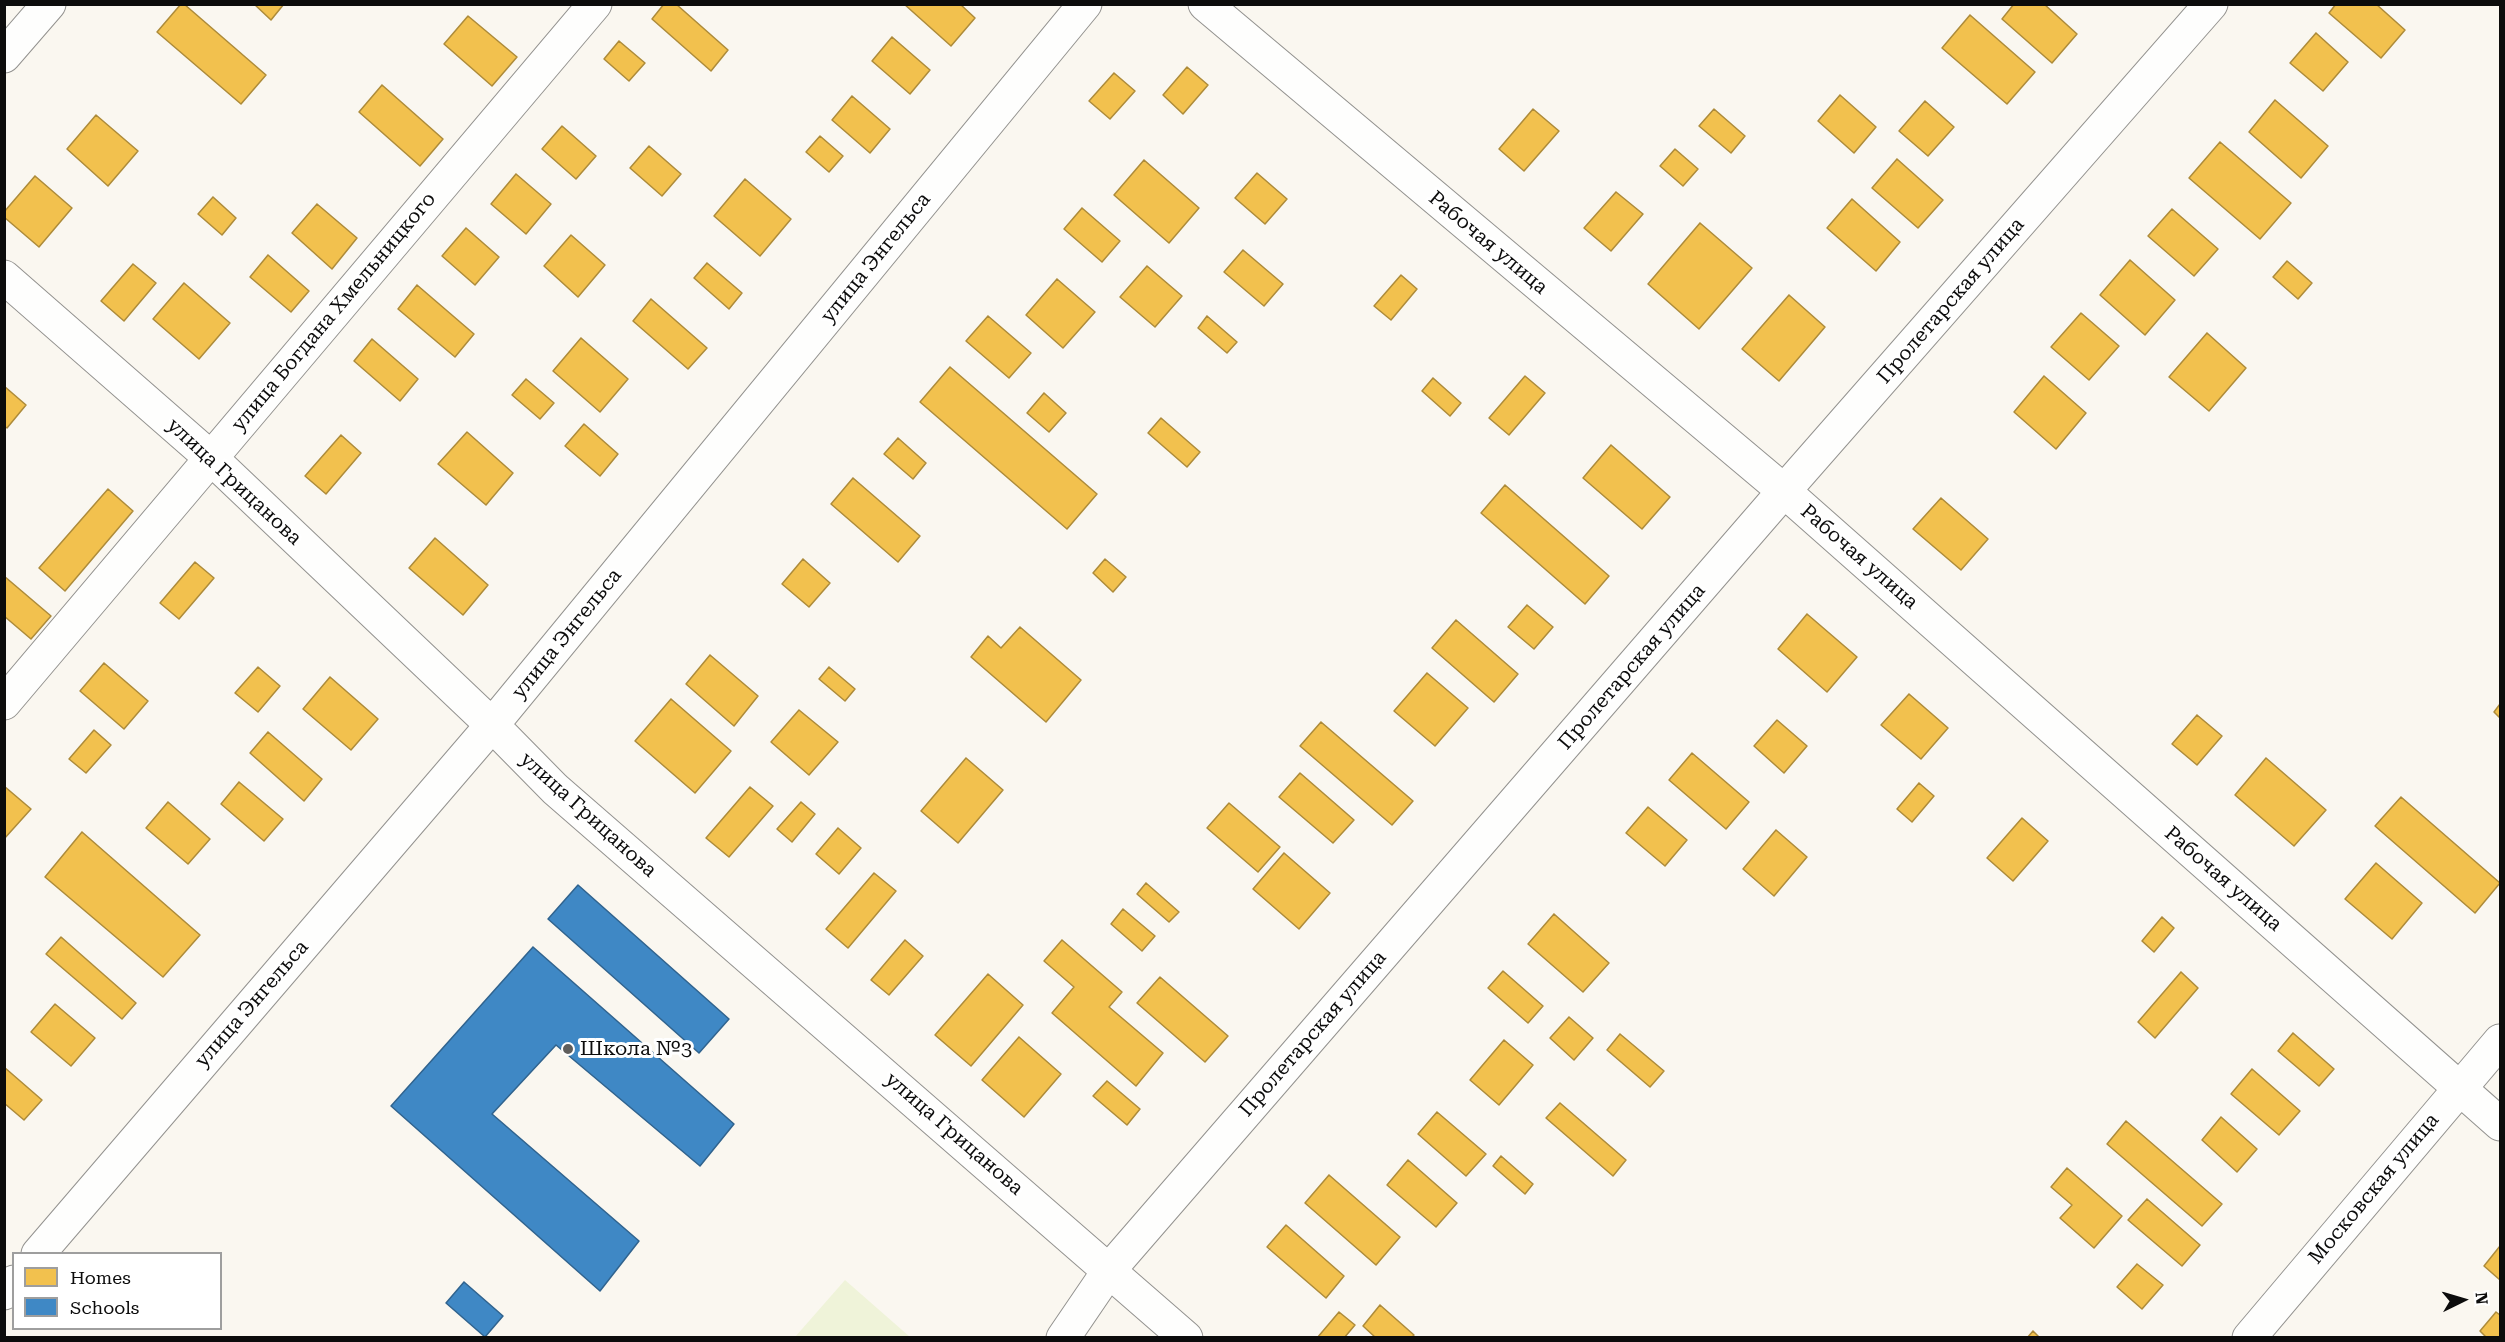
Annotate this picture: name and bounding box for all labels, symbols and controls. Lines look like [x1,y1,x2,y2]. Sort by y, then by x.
street label: Рабочая улица [1424,186,1552,300]
street label: улица Богдана Хмельницкого [227,188,441,436]
street label: улица Энгельса [816,188,936,328]
street label: Пролетарская улица [1872,213,2030,389]
street label: улица Грицанова [162,413,306,551]
street label: Рабочая улица [1795,499,1923,615]
street label: улица Энгельса [507,564,627,704]
street label: Пролетарская улица [1553,579,1711,755]
street label: улица Грицанова [515,747,661,883]
street label: Рабочая улица [2159,821,2287,937]
street label: улица Энгельса [190,936,314,1072]
street label: Пролетарская улица [1234,946,1392,1122]
place label: Школа №3 [580,1037,692,1061]
marker: Школа №3 [561,1042,575,1056]
street label: улица Грицанова [880,1067,1028,1201]
street label: Московская улица [2304,1109,2444,1269]
legend [12,1252,222,1330]
text: Homes [70,1267,131,1288]
north arrow [2433,1270,2493,1330]
text: N [2471,1291,2491,1305]
text: Schools [70,1297,139,1318]

